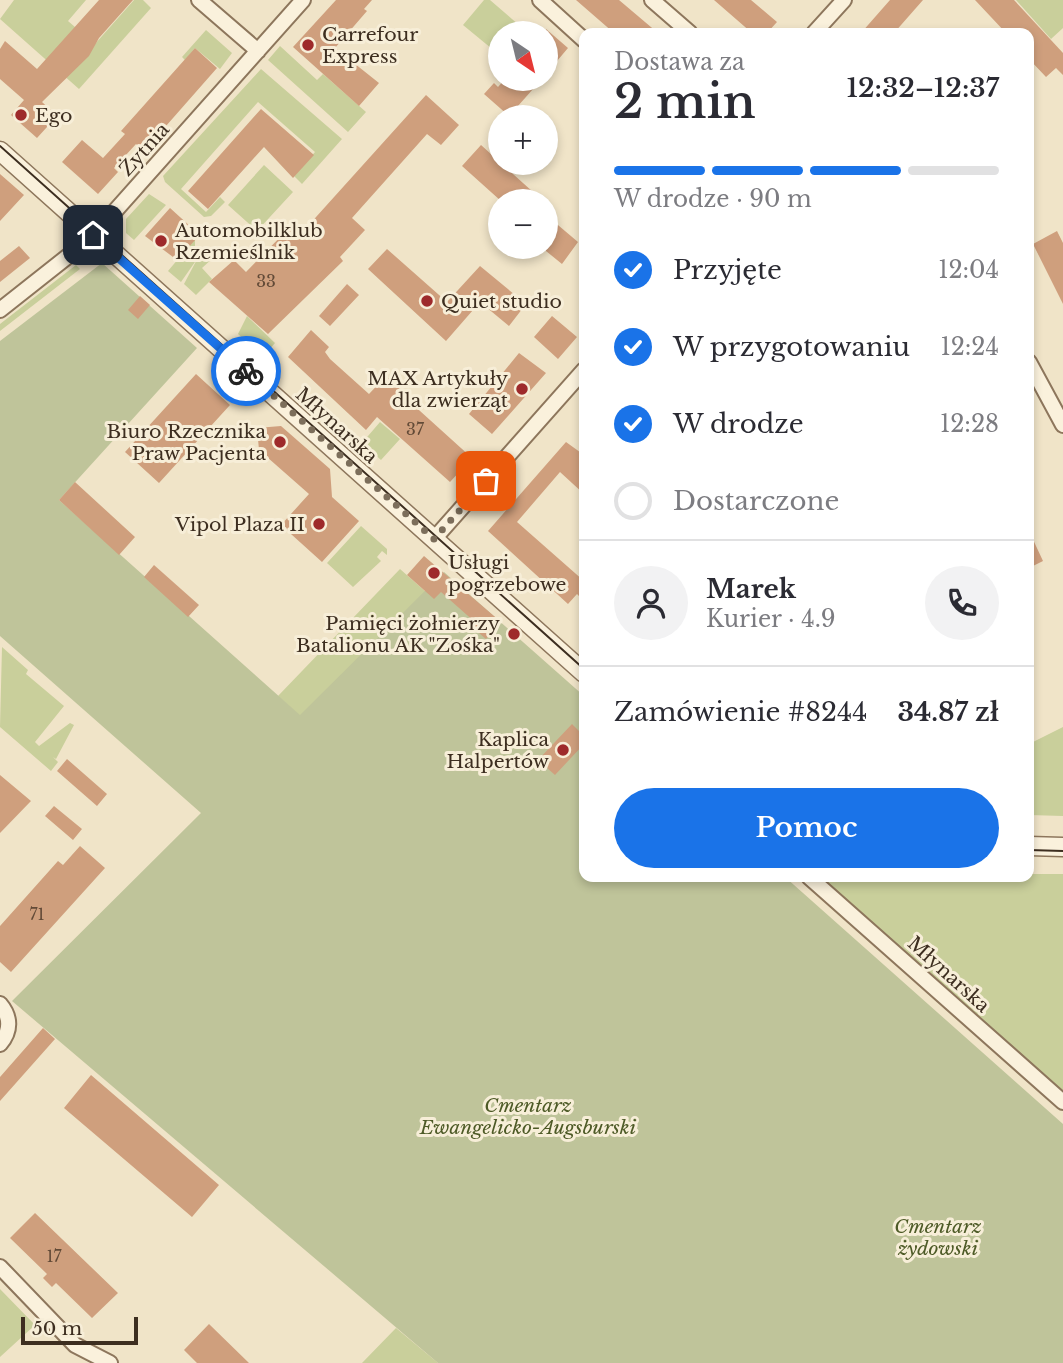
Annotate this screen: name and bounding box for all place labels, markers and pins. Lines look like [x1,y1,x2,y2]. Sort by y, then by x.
place label: Carrefour Express [322,23,418,68]
marker: Carrefour Express [300,37,316,53]
place label: Ego [35,104,73,127]
marker: Ego [13,107,29,123]
pin [63,205,123,265]
place label: Automobilklub Rzemieślnik [174,219,323,264]
marker: Automobilklub Rzemieślnik [153,233,169,249]
place label: Quiet studio [441,290,562,313]
marker: Quiet studio [419,293,435,309]
place label: MAX Artykuły dla zwierząt [367,367,509,412]
marker: MAX Artykuły dla zwierząt [514,381,530,397]
place label: Biuro Rzecznika Praw Pacjenta [106,420,266,465]
marker: Biuro Rzecznika Praw Pacjenta [272,434,288,450]
pin [456,451,516,511]
place label: Vipol Plaza II [174,513,305,536]
marker: Vipol Plaza II [311,516,327,532]
place label: Usługi pogrzebowe [448,551,566,596]
marker: Usługi pogrzebowe [426,565,442,581]
place label: Pamięci żołnierzy Batalionu AK "Zośka" [296,612,500,657]
marker: Pamięci żołnierzy Batalionu AK "Zośka" [506,626,522,642]
place label: Kaplica Halpertów [446,728,549,773]
marker: Kaplica Halpertów [555,742,571,758]

